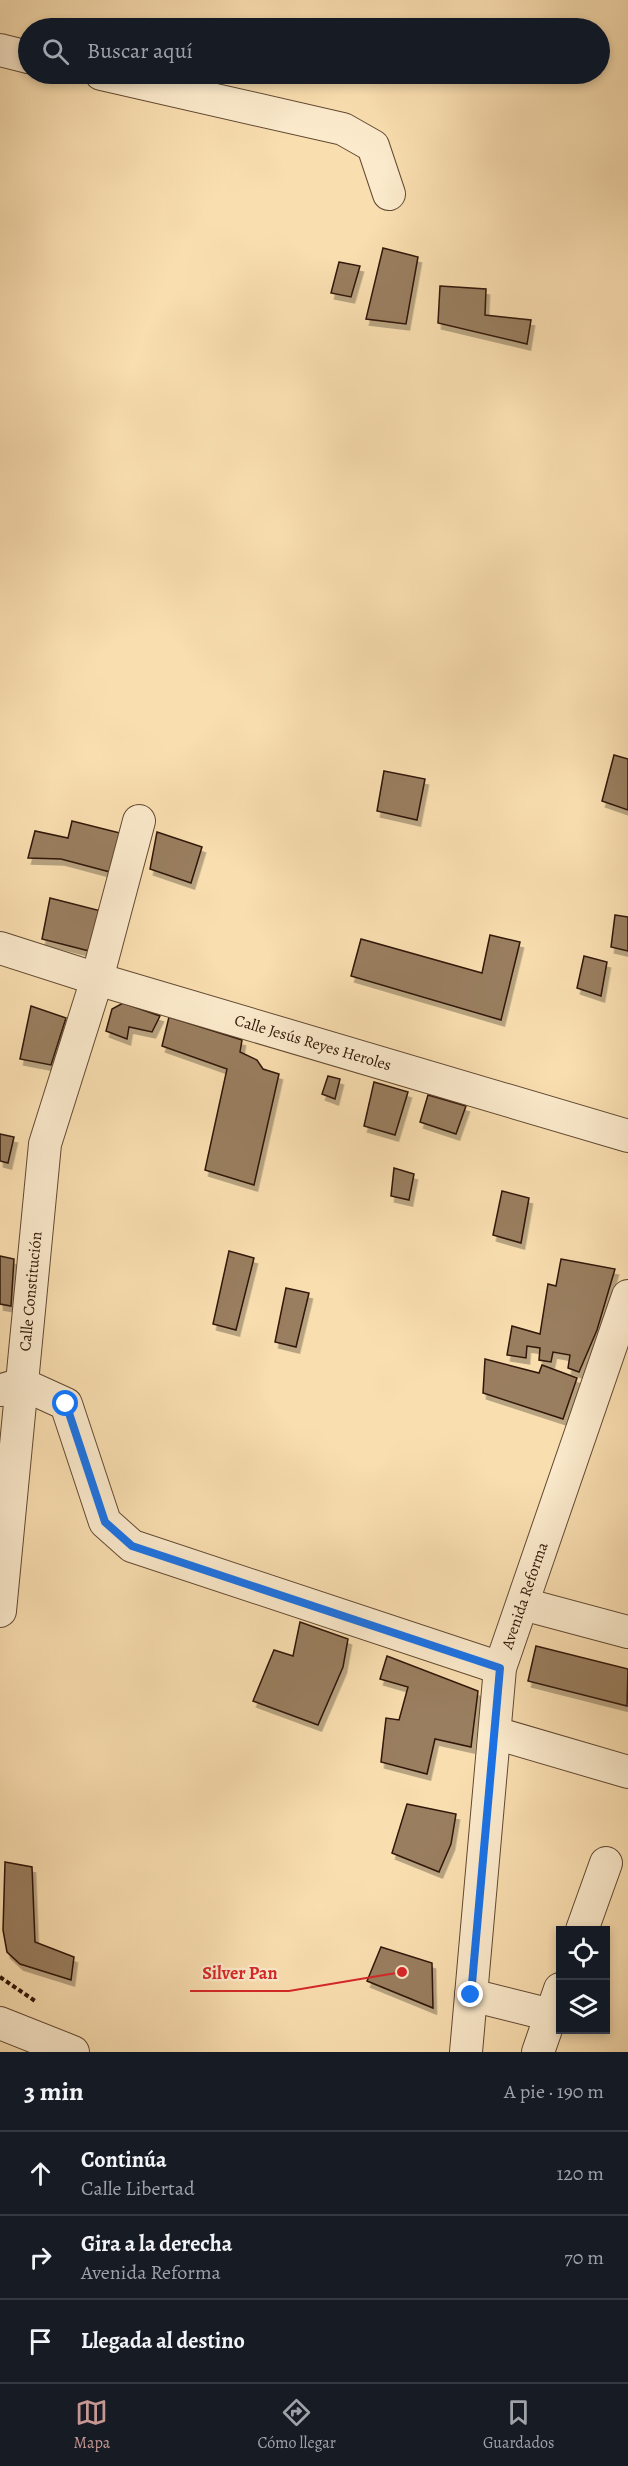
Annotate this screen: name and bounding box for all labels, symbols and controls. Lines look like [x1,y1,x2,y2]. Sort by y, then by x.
search box [18,18,610,84]
icon: search [39,35,72,68]
text: Buscar aquí [87,36,193,66]
street label: Calle Jesús Reyes Heroles [232,1009,394,1076]
street label: Calle Constitución [14,1230,48,1352]
route start [52,1390,78,1416]
street label: Avenida Reforma [496,1539,554,1653]
map controls [556,1926,610,2034]
button: locate [556,1926,610,1980]
callout: Silver Pan [190,1955,289,1991]
text: Silver Pan [202,1961,278,1985]
button: layers [556,1980,610,2034]
route end [457,1981,483,2007]
text: 3 min [24,2074,84,2109]
text: A pie · 190 m [504,2078,604,2105]
text: Continúa [81,2145,167,2175]
icon: ahead [24,2157,57,2190]
text: 120 m [556,2160,604,2187]
text: Calle Libertad [81,2175,195,2202]
text: Gira a la derecha [81,2229,232,2259]
icon: right [24,2241,57,2274]
text: 70 m [564,2244,604,2271]
text: Avenida Reforma [81,2259,221,2286]
icon: arrive [24,2325,57,2358]
text: Llegada al destino [81,2326,245,2356]
tab: Mapa [74,2396,110,2454]
tab: Cómo llegar [257,2396,336,2454]
tab: Guardados [483,2396,554,2454]

